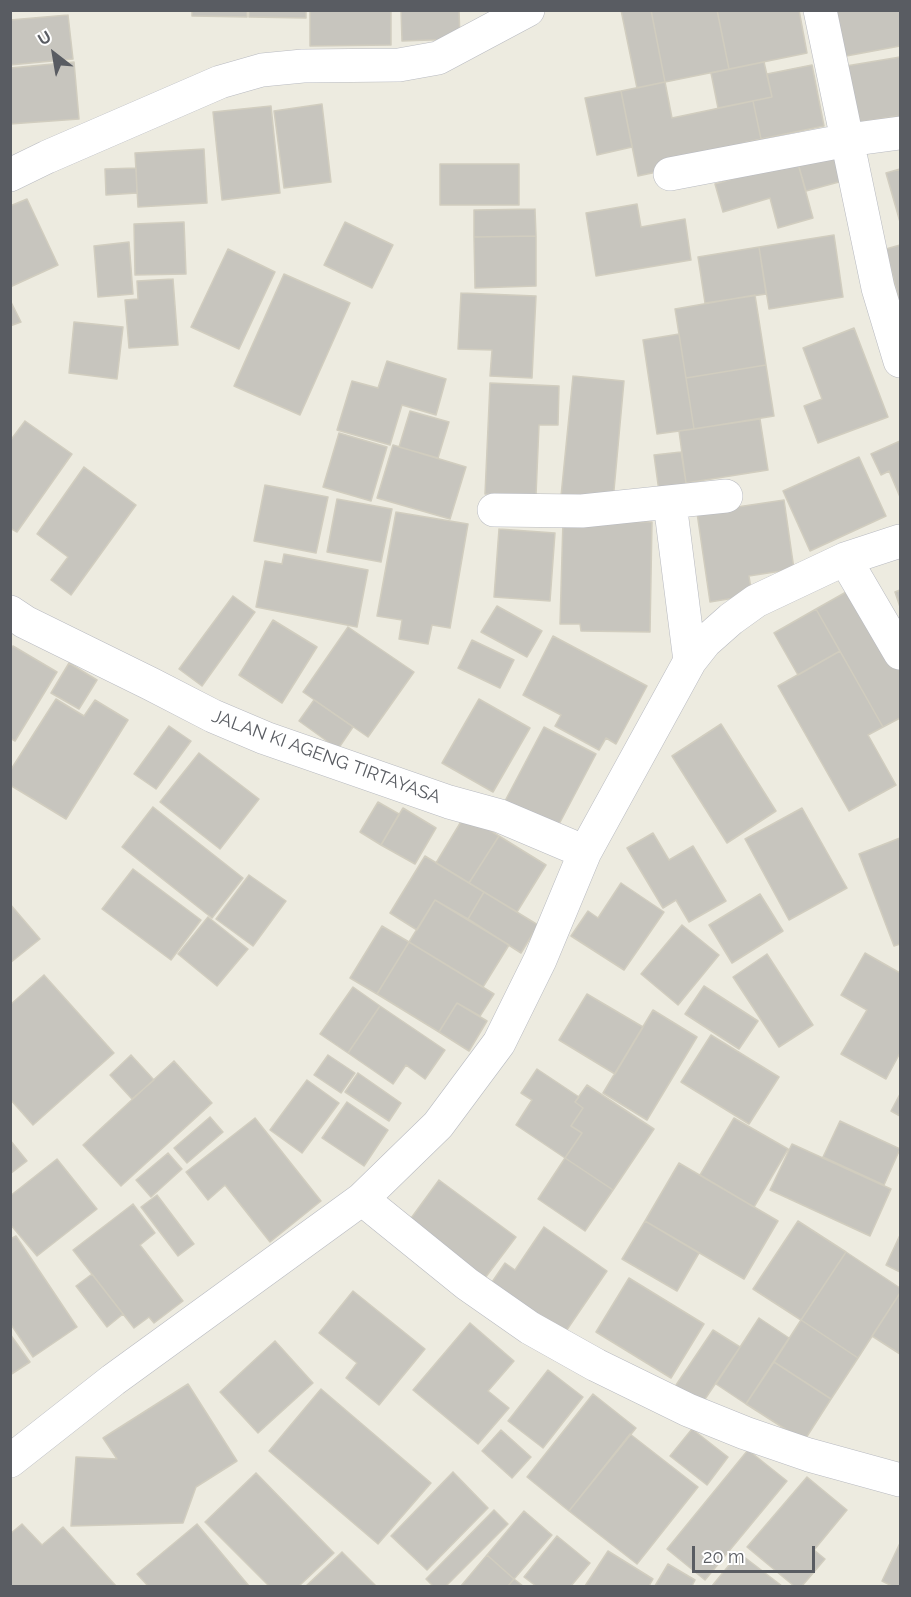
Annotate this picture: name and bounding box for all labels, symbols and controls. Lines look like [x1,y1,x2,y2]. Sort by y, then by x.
north arrow [24,24,84,84]
text: U [34,27,55,49]
street label: JALAN KI AGENG TIRTAYASA [209,705,443,809]
scale bar [695,1534,818,1572]
text: 20 m [703,1546,745,1567]

